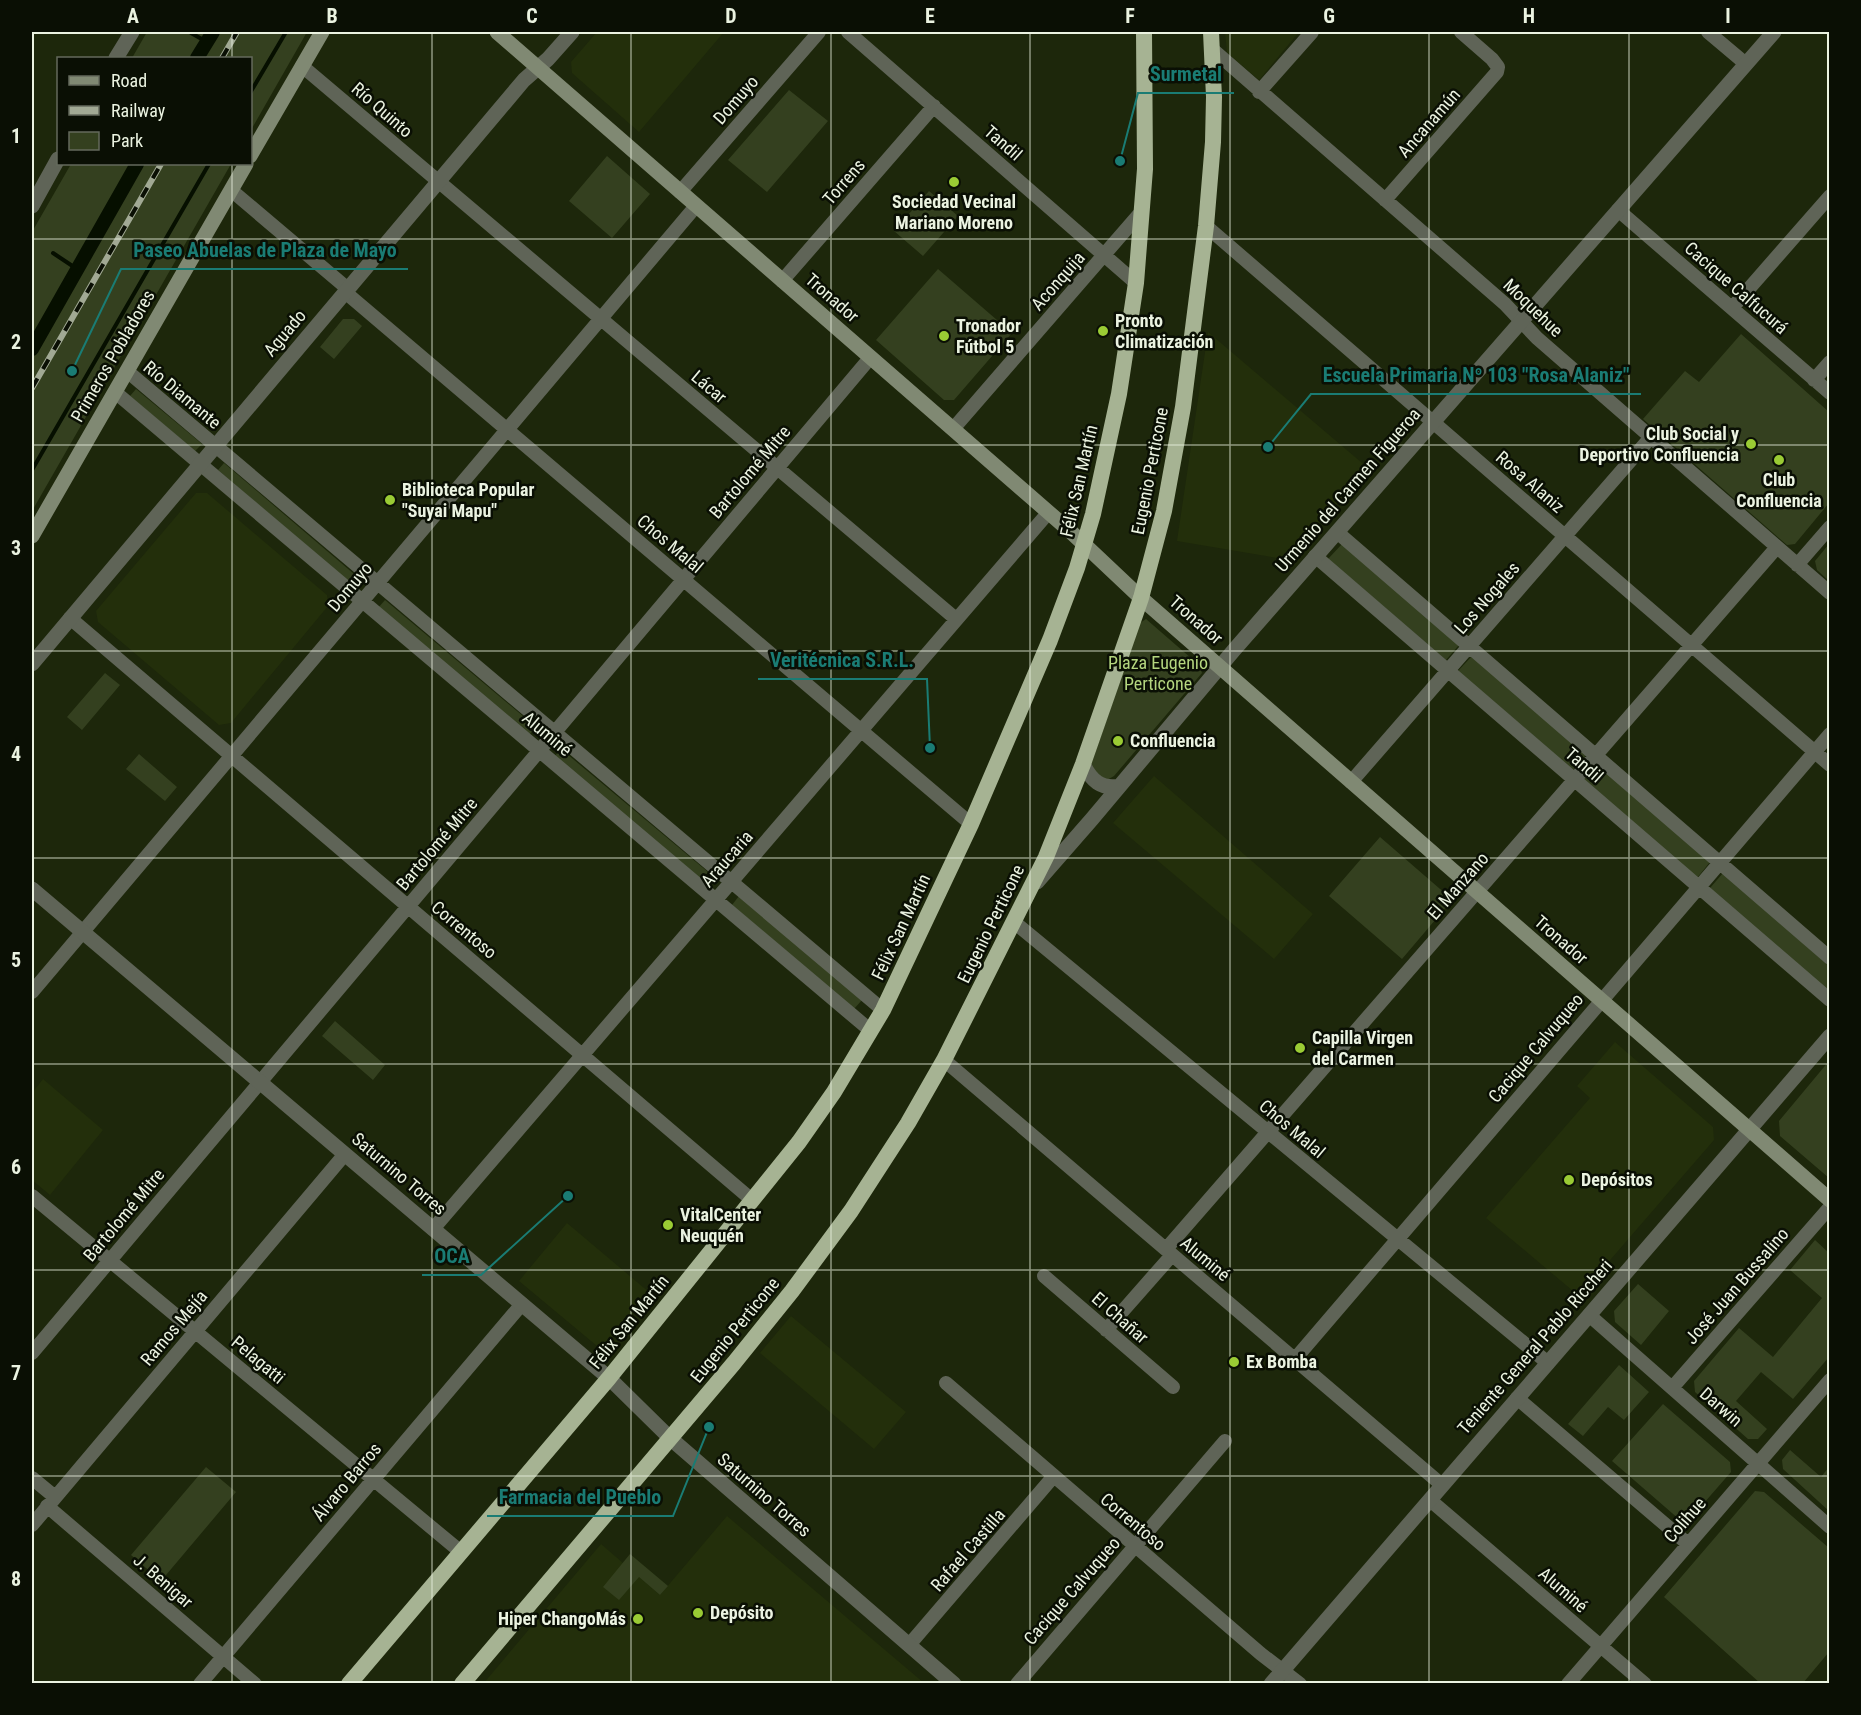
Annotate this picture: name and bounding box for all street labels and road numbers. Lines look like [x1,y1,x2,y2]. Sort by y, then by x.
street label: Domuyo [709,71,763,128]
street label: Río Quinto [348,78,417,142]
street label: Ancanamún [1393,84,1464,161]
street label: Tandil [980,121,1026,165]
street label: Torrens [818,155,869,209]
street label: Cacique Calfucurá [1681,237,1792,338]
street label: Aconquija [1026,247,1089,314]
street label: Tronador [801,269,864,327]
street label: Moquehue [1499,274,1567,341]
street label: Primeros Pobladores [66,286,159,425]
street label: Aguado [259,305,310,360]
street label: Río Diamante [139,356,225,433]
street label: Lácar [687,366,732,408]
street label: Urmenio del Carmen Figueroa [1271,403,1424,576]
street label: Eugenio Perticone [1127,406,1172,536]
street label: Bartolomé Mitre [705,421,795,522]
street label: Félix San Martín [1055,423,1102,539]
street label: Rosa Alaniz [1492,446,1569,517]
street label: Chos Malal [633,510,707,577]
street label: Los Nogales [1450,557,1524,638]
street label: Domuyo [323,558,376,616]
street label: Tronador [1165,591,1228,649]
street label: Aluminé [518,707,576,760]
street label: Tandil [1561,743,1607,787]
street label: Bartolomé Mitre [392,793,482,894]
street label: Araucaria [696,826,757,891]
street label: El Manzano [1423,848,1493,924]
street label: Eugenio Perticone [953,861,1028,986]
street label: Félix San Martín [867,870,934,983]
street label: Correntoso [427,896,501,963]
street label: Tronador [1530,911,1593,969]
street label: Cacique Calvuqueo [1484,989,1587,1107]
street label: Chos Malal [1255,1095,1329,1162]
street label: Saturnino Torres [348,1128,451,1219]
street label: Bartolomé Mitre [79,1164,169,1265]
street label: José Juan Bussalino [1680,1223,1793,1348]
street label: Aluminé [1176,1232,1234,1285]
street label: Teniente General Pablo Riccheri [1453,1255,1616,1438]
street label: Félix San Martín [584,1271,673,1373]
street label: Eugenio Perticone [686,1273,783,1386]
street label: Ramos Mejía [136,1286,211,1370]
street label: El Chañar [1088,1288,1153,1348]
street label: Pelagatti [227,1331,289,1388]
street label: Darwin [1696,1383,1747,1431]
street label: Álvaro Barros [308,1438,385,1525]
street label: Saturnino Torres [713,1448,815,1541]
street label: Correntoso [1096,1488,1170,1555]
street label: Colihue [1659,1493,1710,1547]
street label: Rafael Castilla [926,1504,1009,1595]
street label: Cacique Calvuqueo [1019,1532,1124,1649]
street label: J. Benigar [129,1549,198,1612]
street label: Aluminé [1535,1563,1592,1617]

